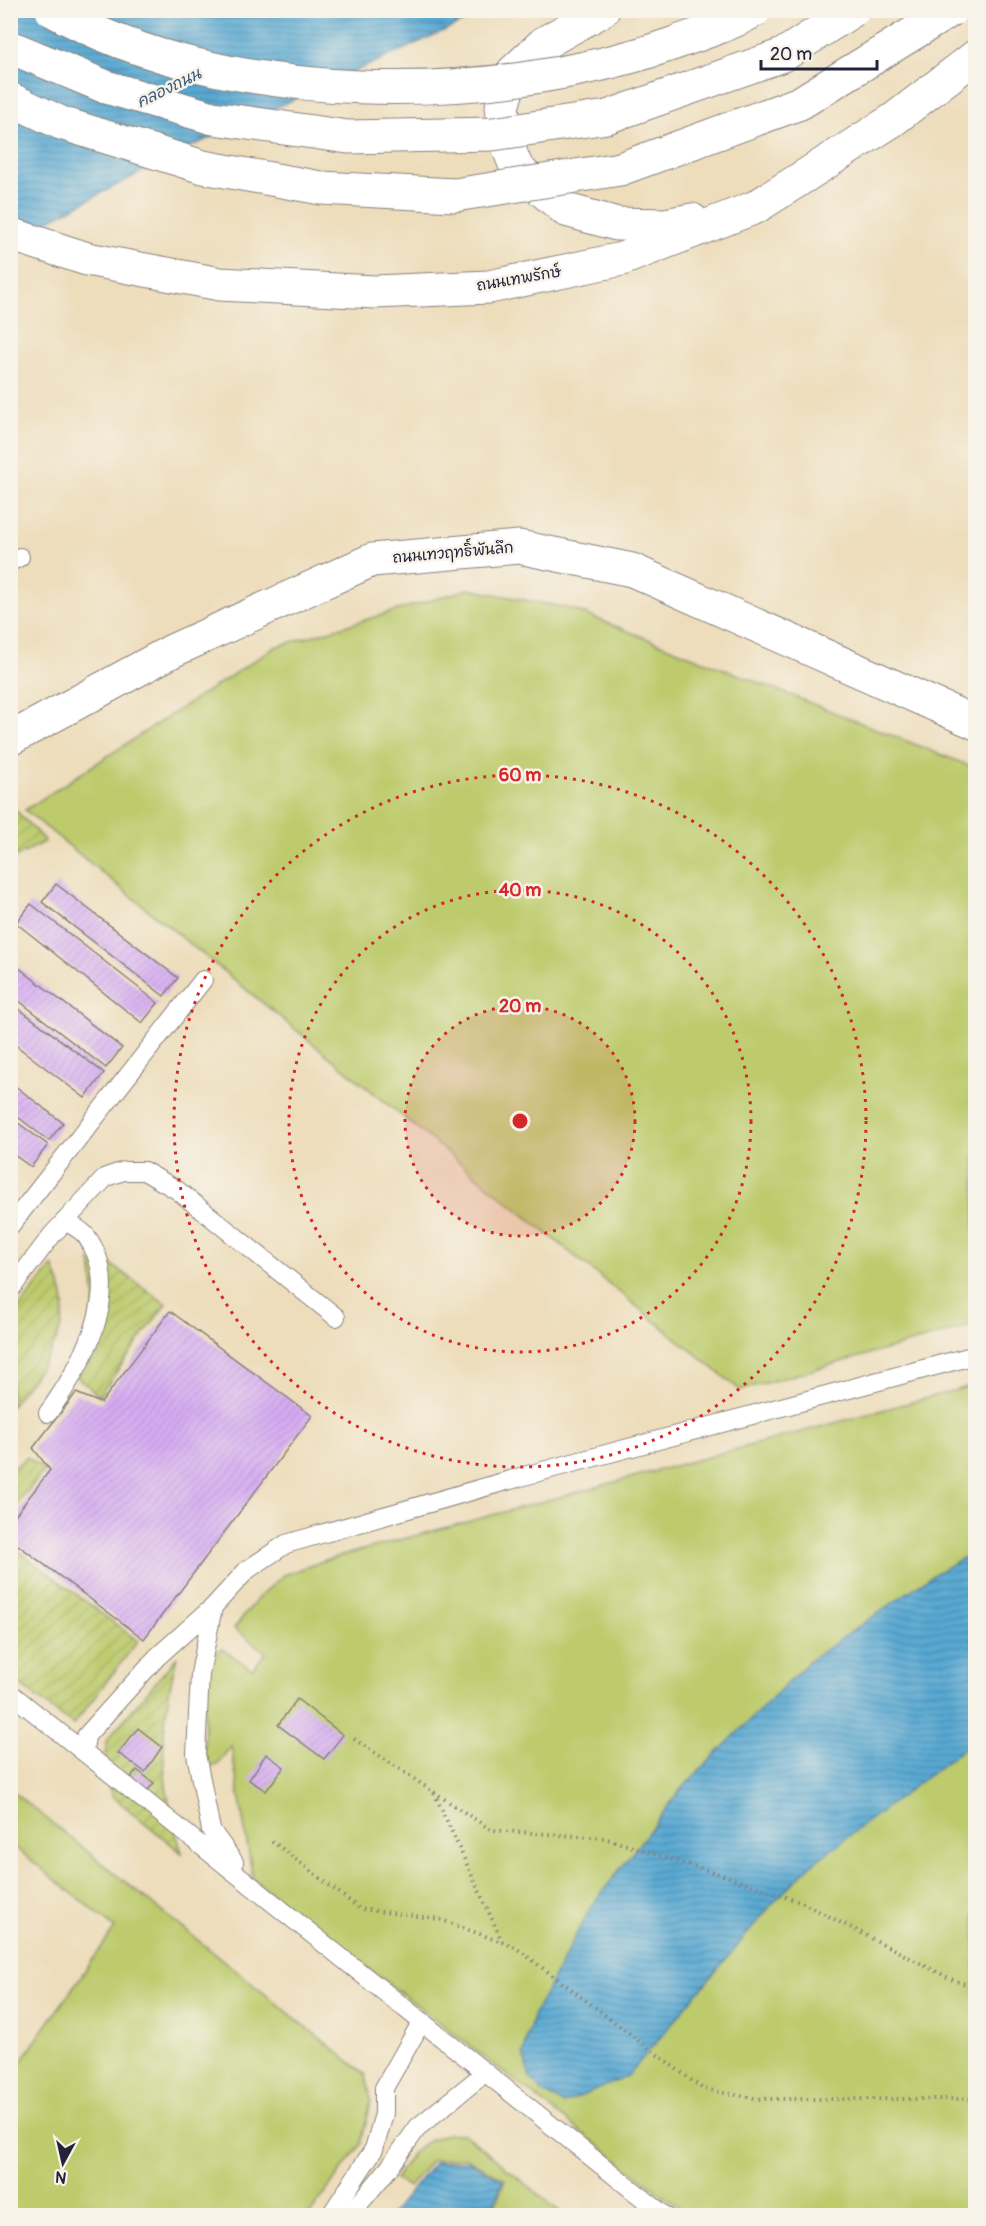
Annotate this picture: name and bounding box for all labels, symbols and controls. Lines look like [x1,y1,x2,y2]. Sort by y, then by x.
scale bar [761,33,876,71]
text: 20 m [770,43,812,66]
water label: คลองถนน [134,63,206,112]
street label: ถนนเทพรักษ์ [475,261,564,296]
street label: ถนนเทวฤทธิ์พันลึก [391,533,514,568]
text: 60 m [499,764,541,787]
text: 40 m [499,879,541,902]
text: 20 m [499,995,541,1018]
centre of rings [510,1111,530,1131]
north arrow [33,2133,93,2193]
text: N [54,2166,68,2188]

